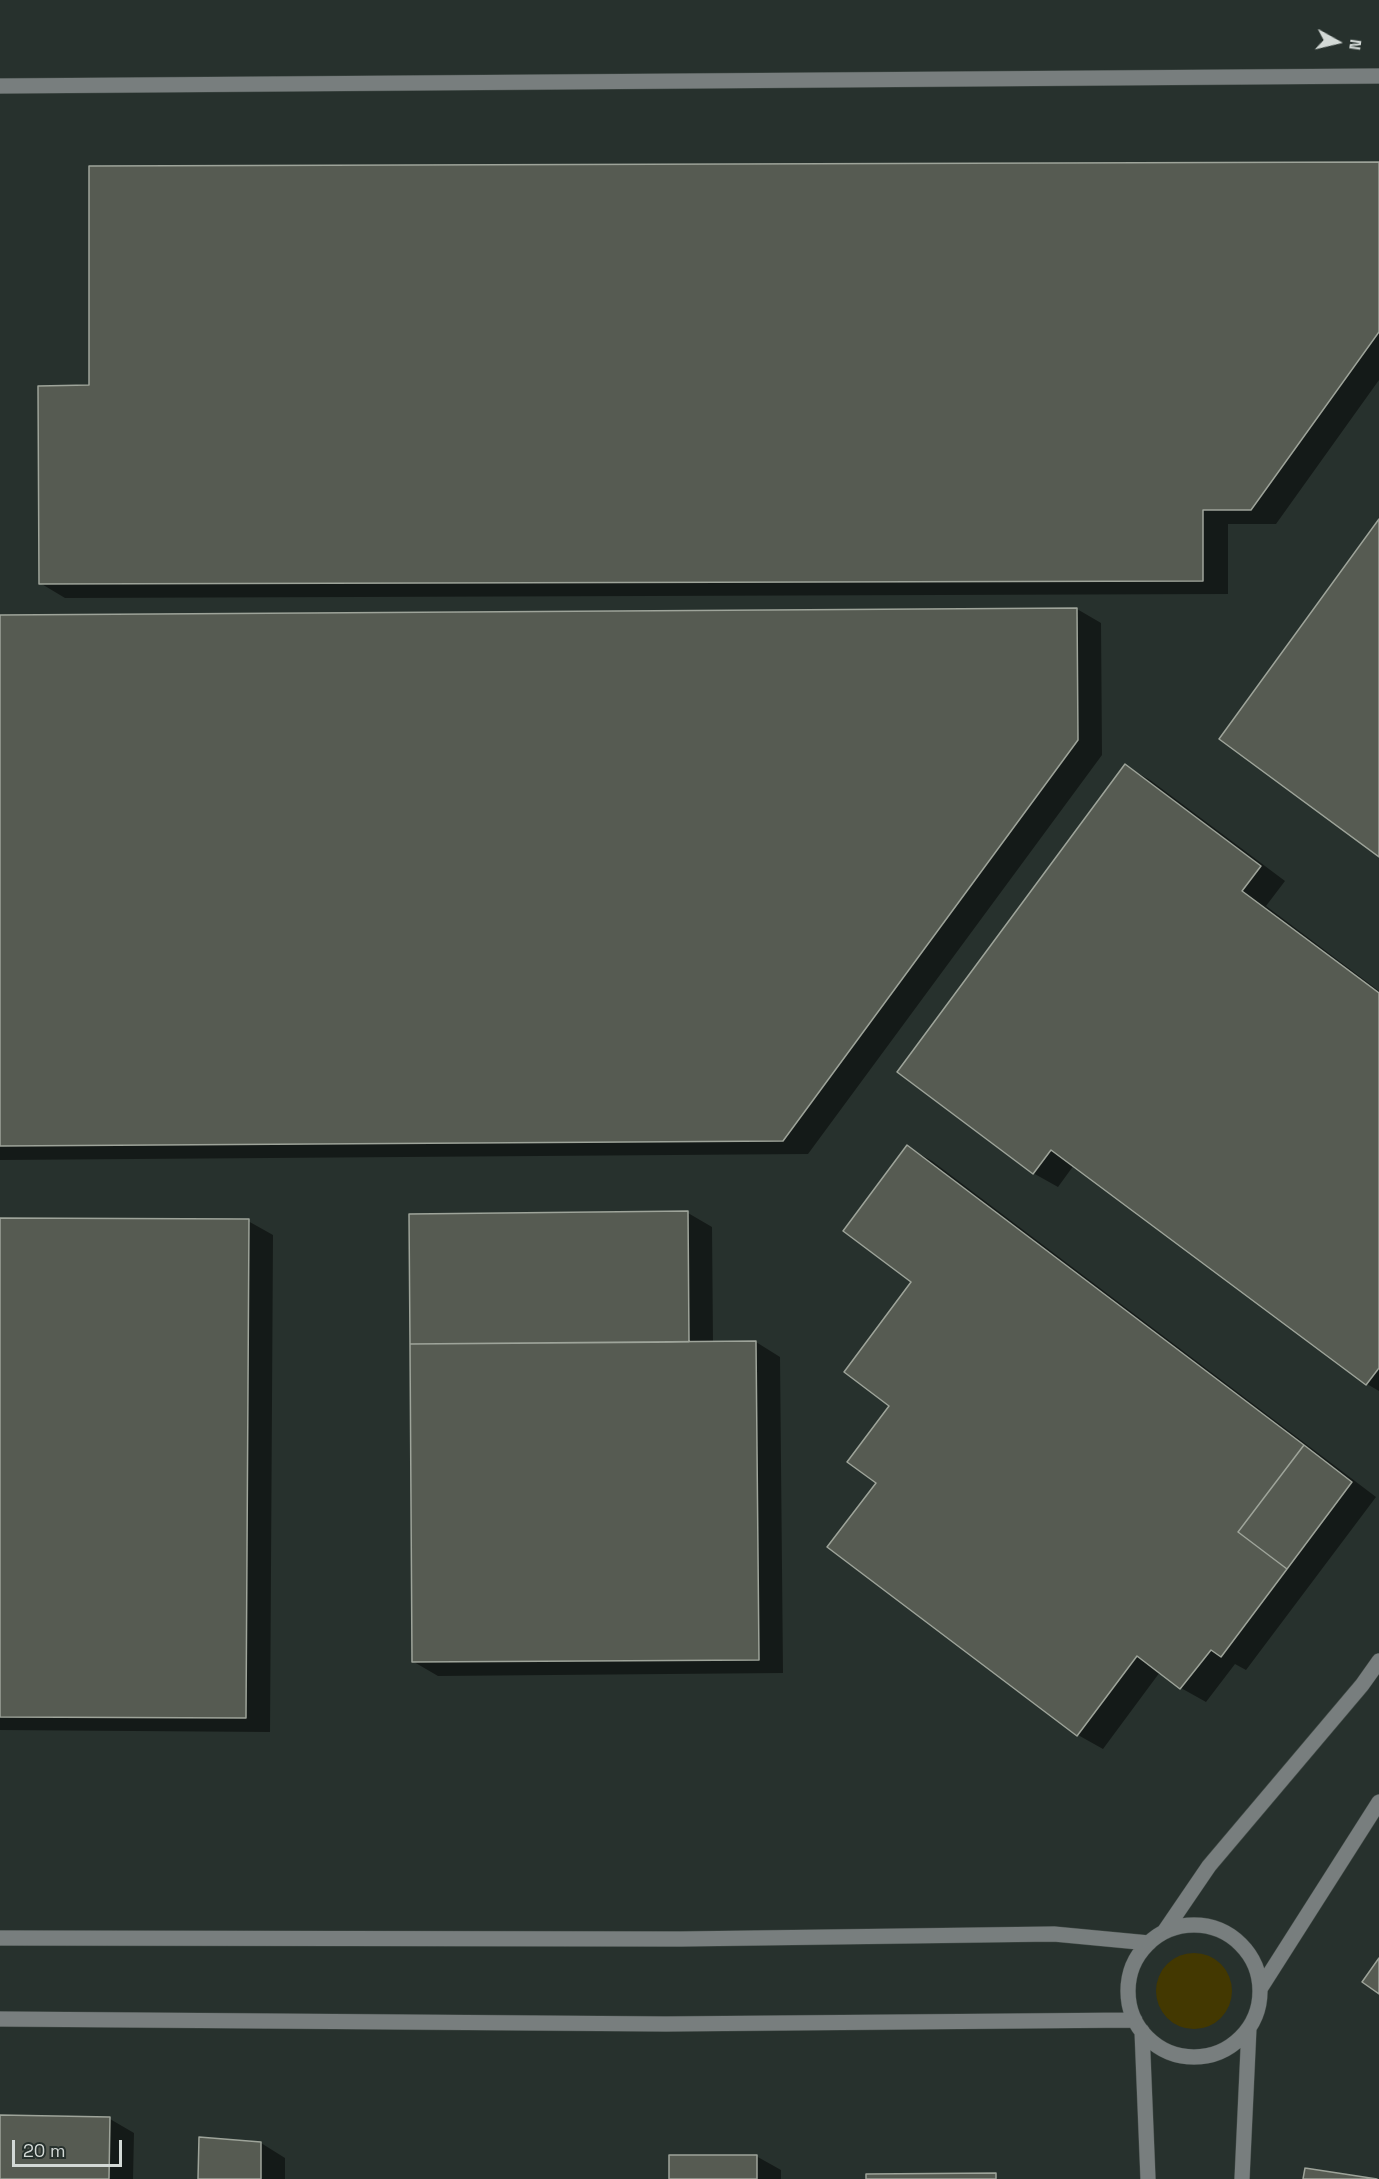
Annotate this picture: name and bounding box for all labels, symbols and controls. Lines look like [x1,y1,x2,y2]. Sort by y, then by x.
north arrow [1307,12,1367,72]
text: N [1344,38,1366,51]
scale bar [15,2128,124,2166]
text: 20 m [23,2139,66,2162]

